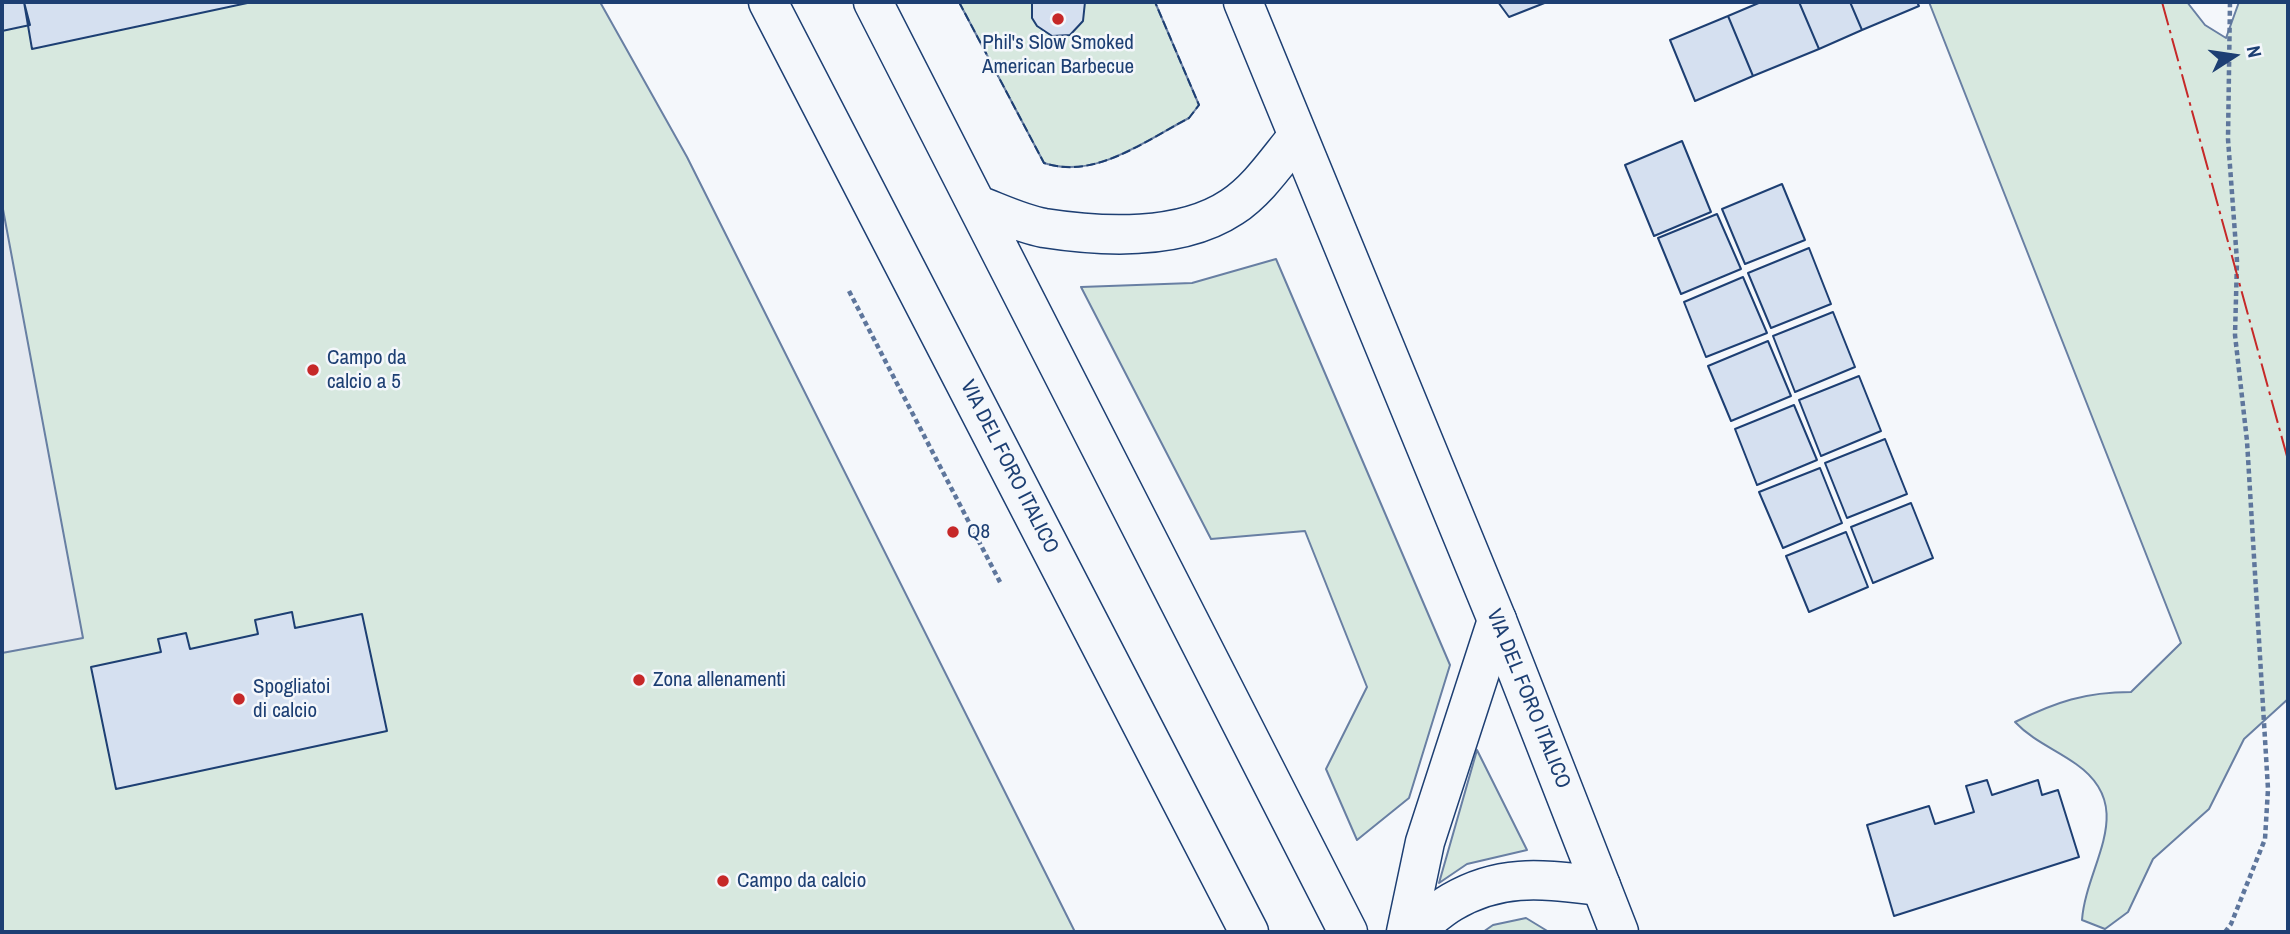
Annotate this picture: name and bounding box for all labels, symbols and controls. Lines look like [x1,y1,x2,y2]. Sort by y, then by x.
marker: Phil's Slow Smoked American Barbecue [1050,11,1066,27]
north arrow [2199,21,2269,91]
place label: Phil's Slow Smoked American Barbecue [982,30,1134,80]
text: N [2241,43,2268,60]
place label: Campo da calcio a 5 [327,345,406,395]
marker: Campo da calcio a 5 [305,362,321,378]
street label: VIA DEL FORO ITALICO [954,376,1064,558]
place label: Q8 [967,519,990,545]
marker: Q8 [945,524,961,540]
street label: VIA DEL FORO ITALICO [1481,606,1575,792]
place label: Zona allenamenti [653,667,786,693]
marker: Zona allenamenti [631,672,647,688]
place label: Spogliatoi di calcio [253,674,331,724]
marker: Spogliatoi di calcio [231,691,247,707]
place label: Campo da calcio [737,868,866,894]
marker: Campo da calcio [715,873,731,889]

